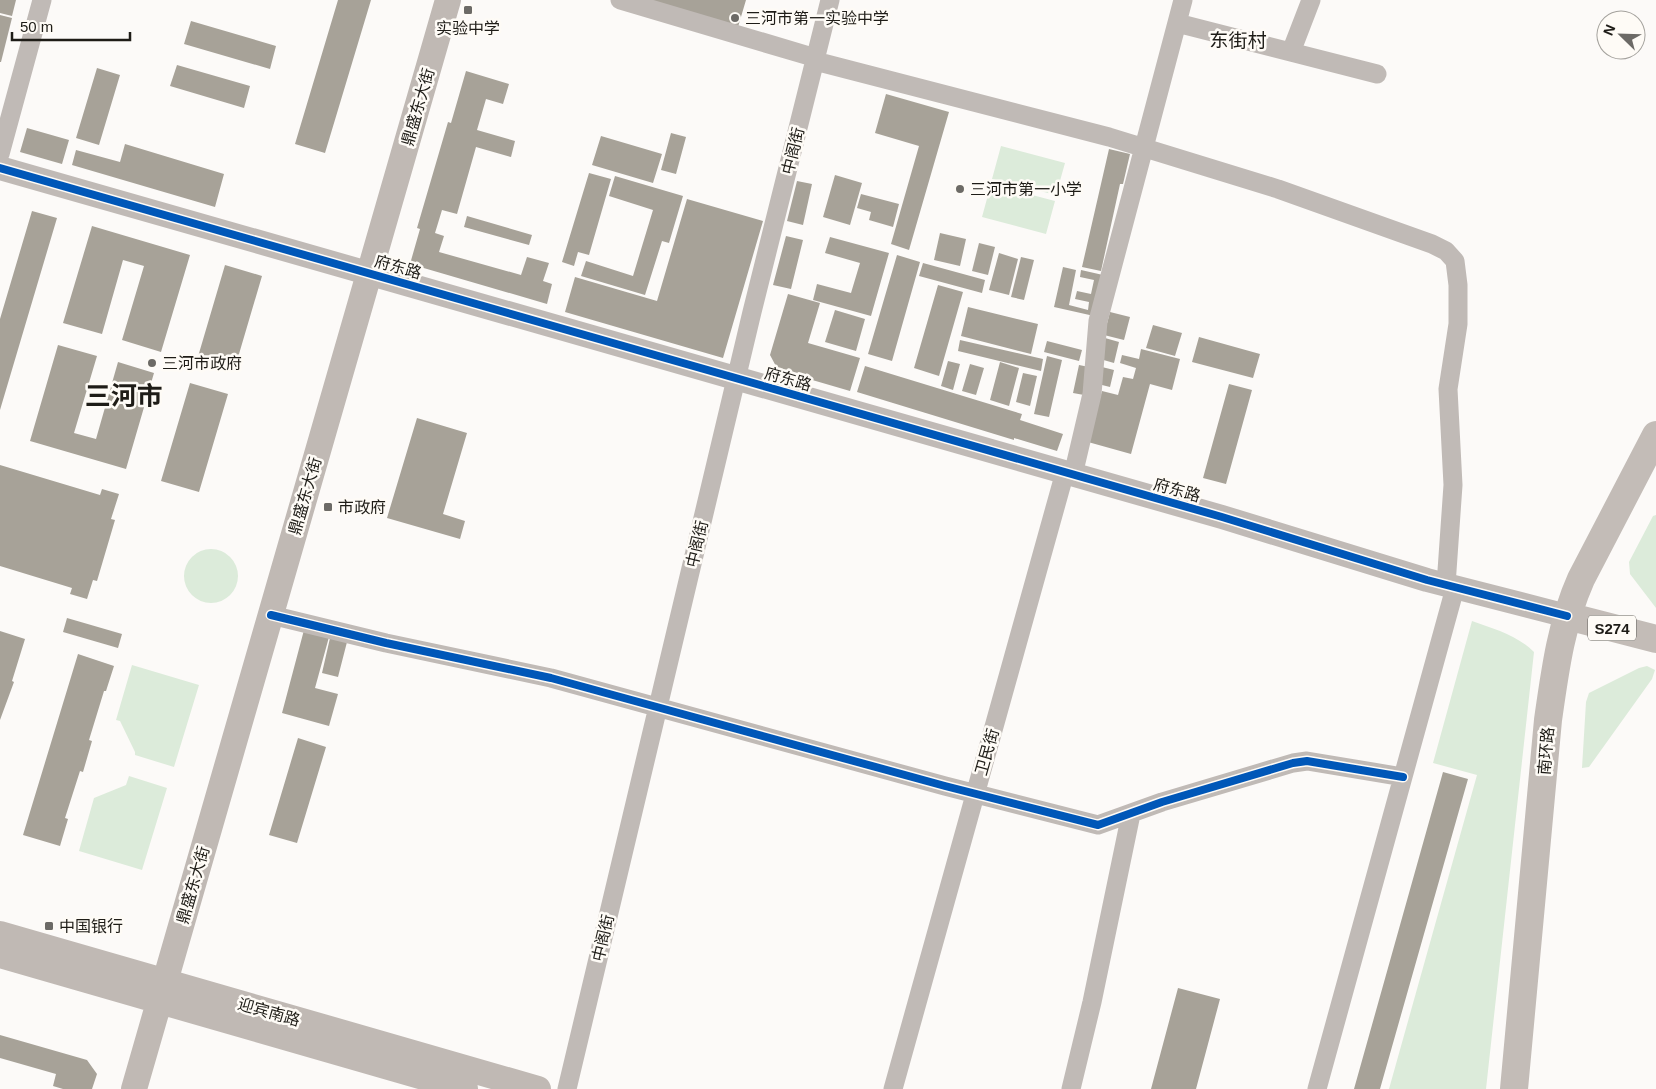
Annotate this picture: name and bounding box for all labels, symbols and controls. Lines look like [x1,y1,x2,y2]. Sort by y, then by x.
marker: 实验中学 [462,4,474,16]
scale bar [12,10,130,42]
place label: 三河市第一实验中学 [745,10,889,27]
north arrow [1596,10,1646,60]
marker: 三河市第一实验中学 [729,12,741,24]
text: 50 m [20,18,53,35]
place label: 实验中学 [436,20,500,37]
text: N [1600,22,1618,38]
district label: 东街村 [1209,30,1267,51]
street label: 鼎盛东大街 [399,66,437,148]
street label: 中阁街 [779,126,807,176]
place label: 三河市第一小学 [970,181,1082,198]
marker: 三河市第一小学 [954,183,966,195]
street label: 府东路 [373,252,423,282]
place label: 三河市政府 [162,355,242,372]
marker: 三河市政府 [146,357,158,369]
street label: 府东路 [763,364,813,394]
district label: 三河市 [85,381,163,411]
street label: 鼎盛东大街 [286,455,324,537]
street label: 府东路 [1152,475,1202,505]
place label: 市政府 [338,499,386,516]
marker: 市政府 [322,501,334,513]
street label: 中阁街 [683,519,711,569]
road number: S274 [1588,616,1636,640]
street label: 南环路 [1535,726,1557,776]
street label: 卫民街 [972,727,1002,777]
street label: 鼎盛东大街 [174,844,212,926]
street label: 中阁街 [589,913,617,963]
place label: 中国银行 [59,918,123,935]
marker: 中国银行 [43,920,55,932]
street label: 迎宾南路 [236,995,302,1029]

